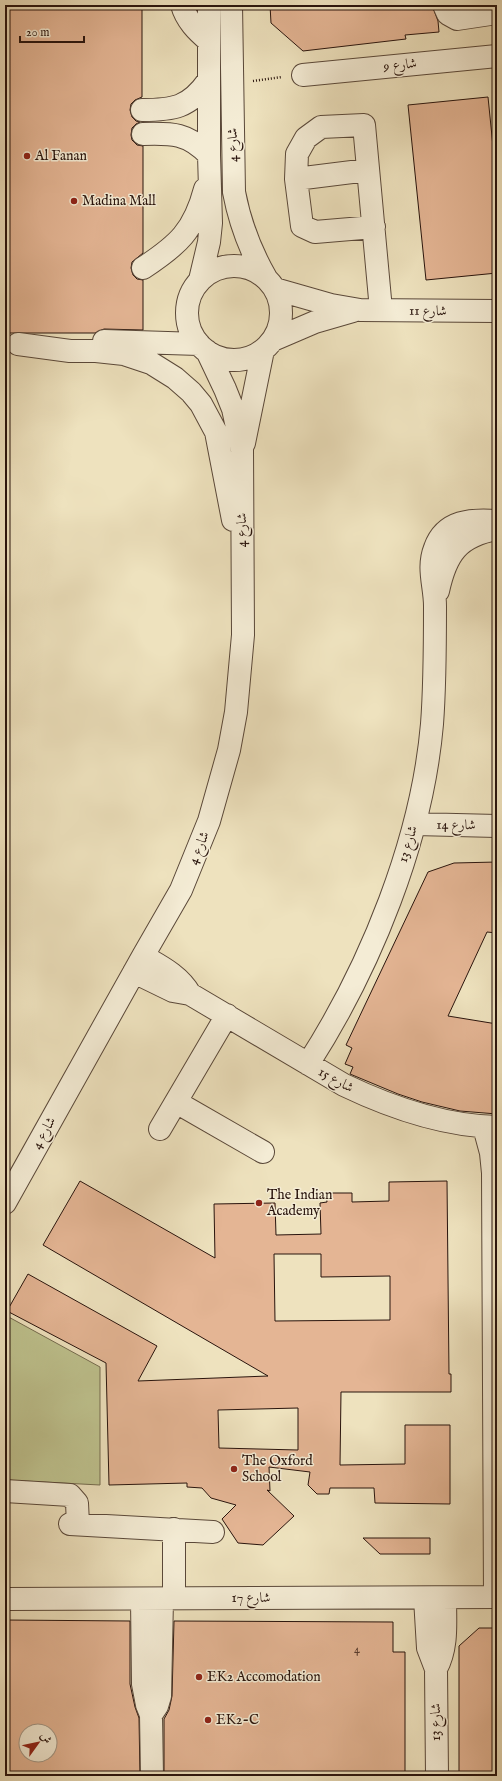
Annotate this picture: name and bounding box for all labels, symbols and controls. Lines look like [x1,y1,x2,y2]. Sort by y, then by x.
scale bar [20,18,84,44]
text: 20 m [26,25,49,40]
street label: شارع 9 [381,54,418,78]
street label: شارع 4 [224,128,244,162]
place label: Al Fanan [34,147,88,165]
marker: Al Fanan [22,151,32,161]
place label: Madina Mall [82,192,156,210]
marker: Madina Mall [69,196,79,206]
street label: شارع 11 [409,302,447,322]
street label: شارع 4 [233,513,253,547]
street label: شارع 14 [436,816,476,836]
street label: شارع 13 [394,823,424,865]
street label: شارع 4 [184,829,216,868]
street label: شارع 15 [314,1063,357,1099]
street label: شارع 4 [28,1114,62,1153]
place label: The Indian Academy [266,1186,333,1220]
marker: The Indian Academy [254,1198,264,1208]
place label: The Oxford School [242,1452,313,1486]
marker: The Oxford School [229,1464,239,1474]
street label: شارع 17 [231,1589,271,1609]
house number: 4 [354,1642,360,1657]
place label: EK2 Accomodation [207,1668,321,1686]
marker: EK2 Accomodation [194,1672,204,1682]
street label: شارع 13 [427,1703,447,1741]
place label: EK2-C [216,1711,259,1729]
marker: EK2-C [203,1715,213,1725]
north arrow [18,1723,58,1763]
text: ش [37,1730,54,1747]

